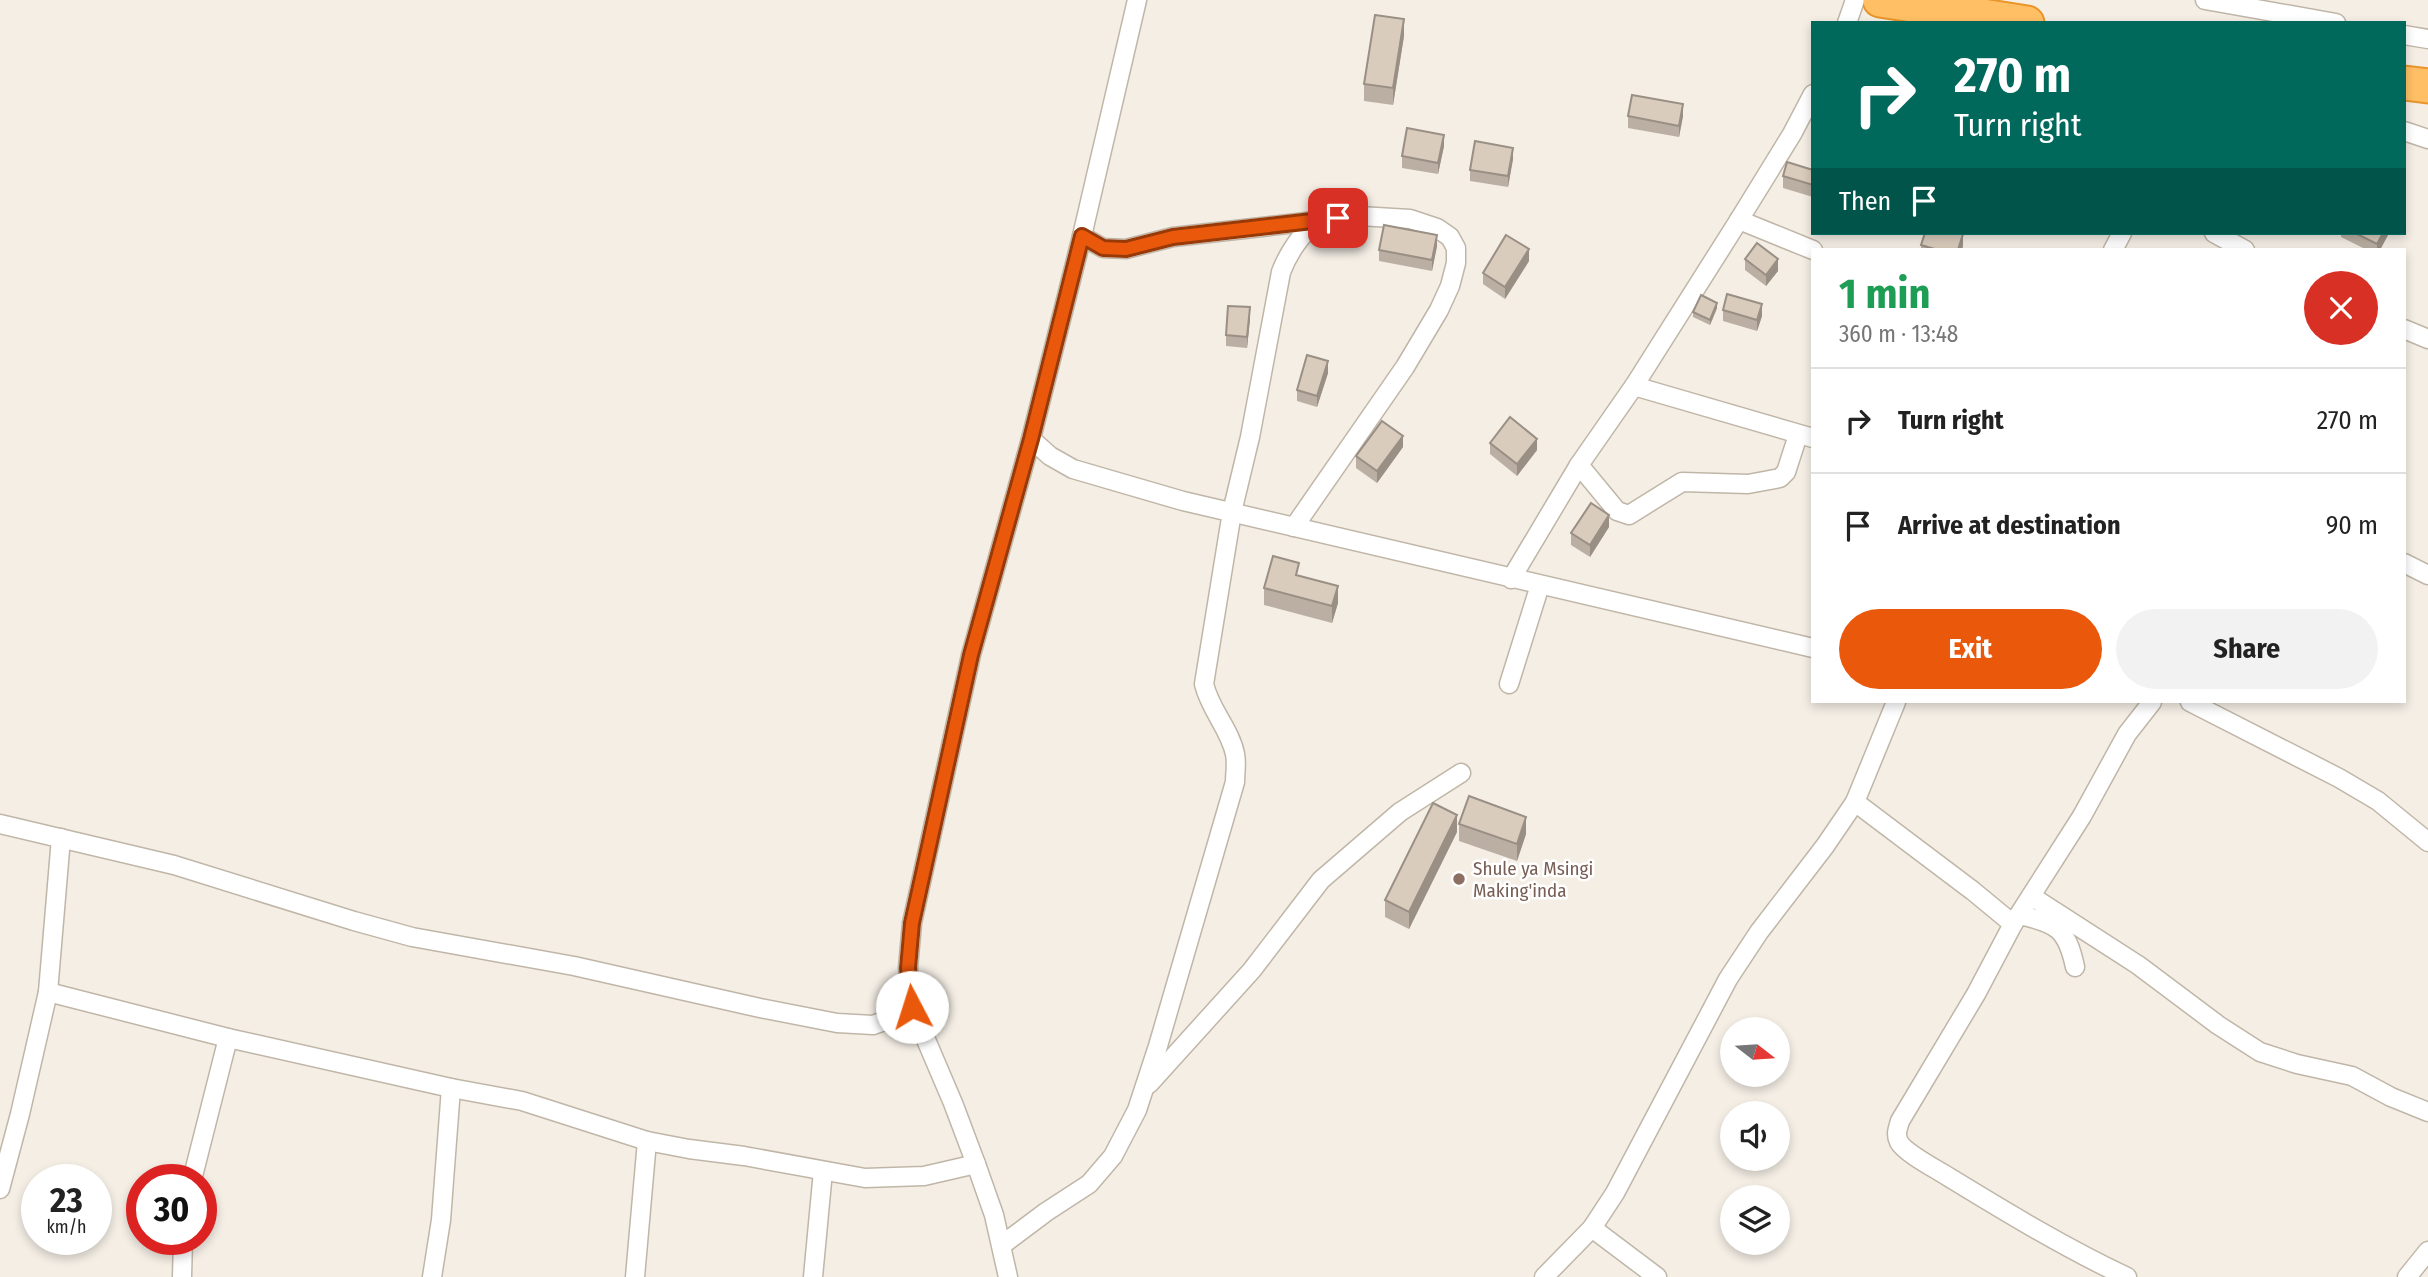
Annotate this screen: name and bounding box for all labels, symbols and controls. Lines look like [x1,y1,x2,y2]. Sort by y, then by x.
text: 270 m [1954,46,2071,105]
icon: right [1839,49,1930,140]
text: Turn right [1954,106,2081,144]
icon: arrive [1905,182,1943,220]
text: Then [1839,186,1891,217]
pin [1308,188,1368,248]
icon: arrive [1319,199,1357,237]
text: 1 min [1839,269,1930,319]
button: close [2304,271,2378,345]
text: 360 m · 13:48 [1839,320,1958,348]
icon: right [1839,402,1877,440]
text: Turn right [1898,405,2004,436]
text: 270 m [2317,405,2378,436]
icon: arrive [1839,507,1877,545]
text: Arrive at destination [1898,510,2121,541]
text: 90 m [2326,510,2378,541]
button: Exit [1839,609,2102,689]
button: Share [2116,609,2378,689]
place label: Shule ya Msingi Making'inda [1473,857,1593,902]
marker: Shule ya Msingi Making'inda [1451,871,1467,887]
position arrow [875,970,949,1044]
north arrow [1720,1017,1790,1087]
map controls [1720,1017,1790,1255]
button: sound [1720,1101,1790,1171]
speed limit sign: 30 [126,1164,217,1255]
text: 23 [50,1179,83,1221]
button: layers [1720,1185,1790,1255]
text: km/h [46,1216,87,1238]

